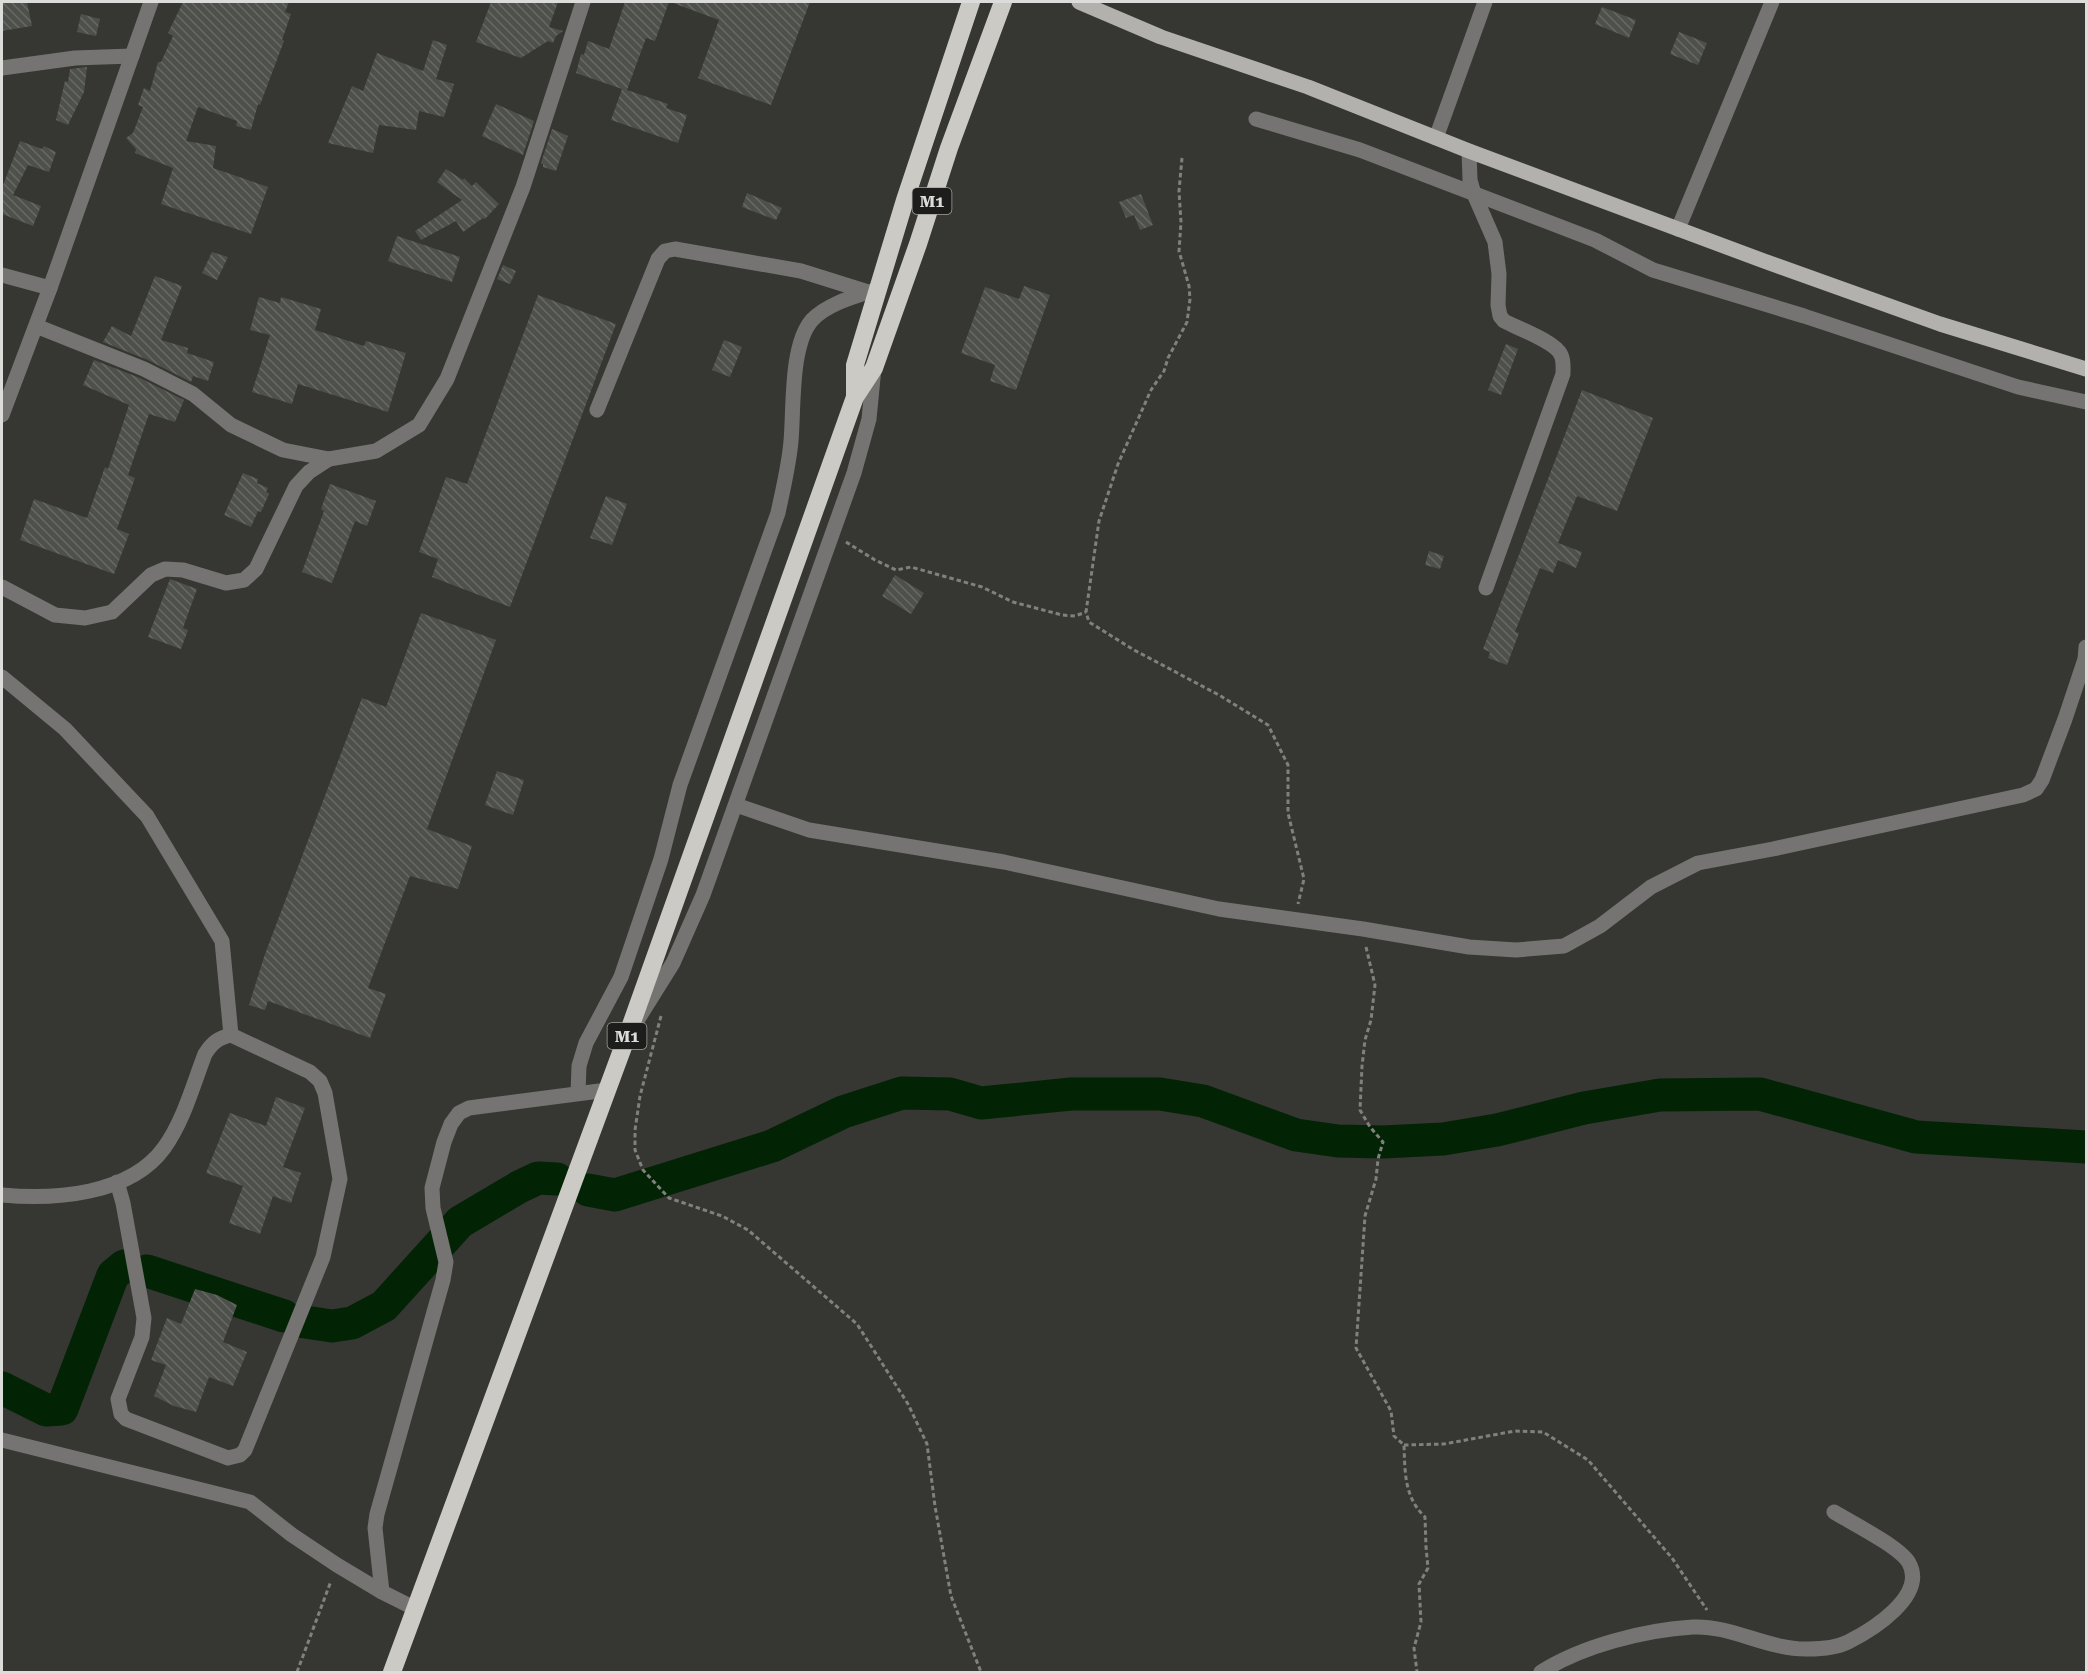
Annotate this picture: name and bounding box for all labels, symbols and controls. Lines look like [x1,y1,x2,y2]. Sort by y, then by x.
road number: M1 [912,188,952,214]
road number: M1 [608,1023,646,1049]

